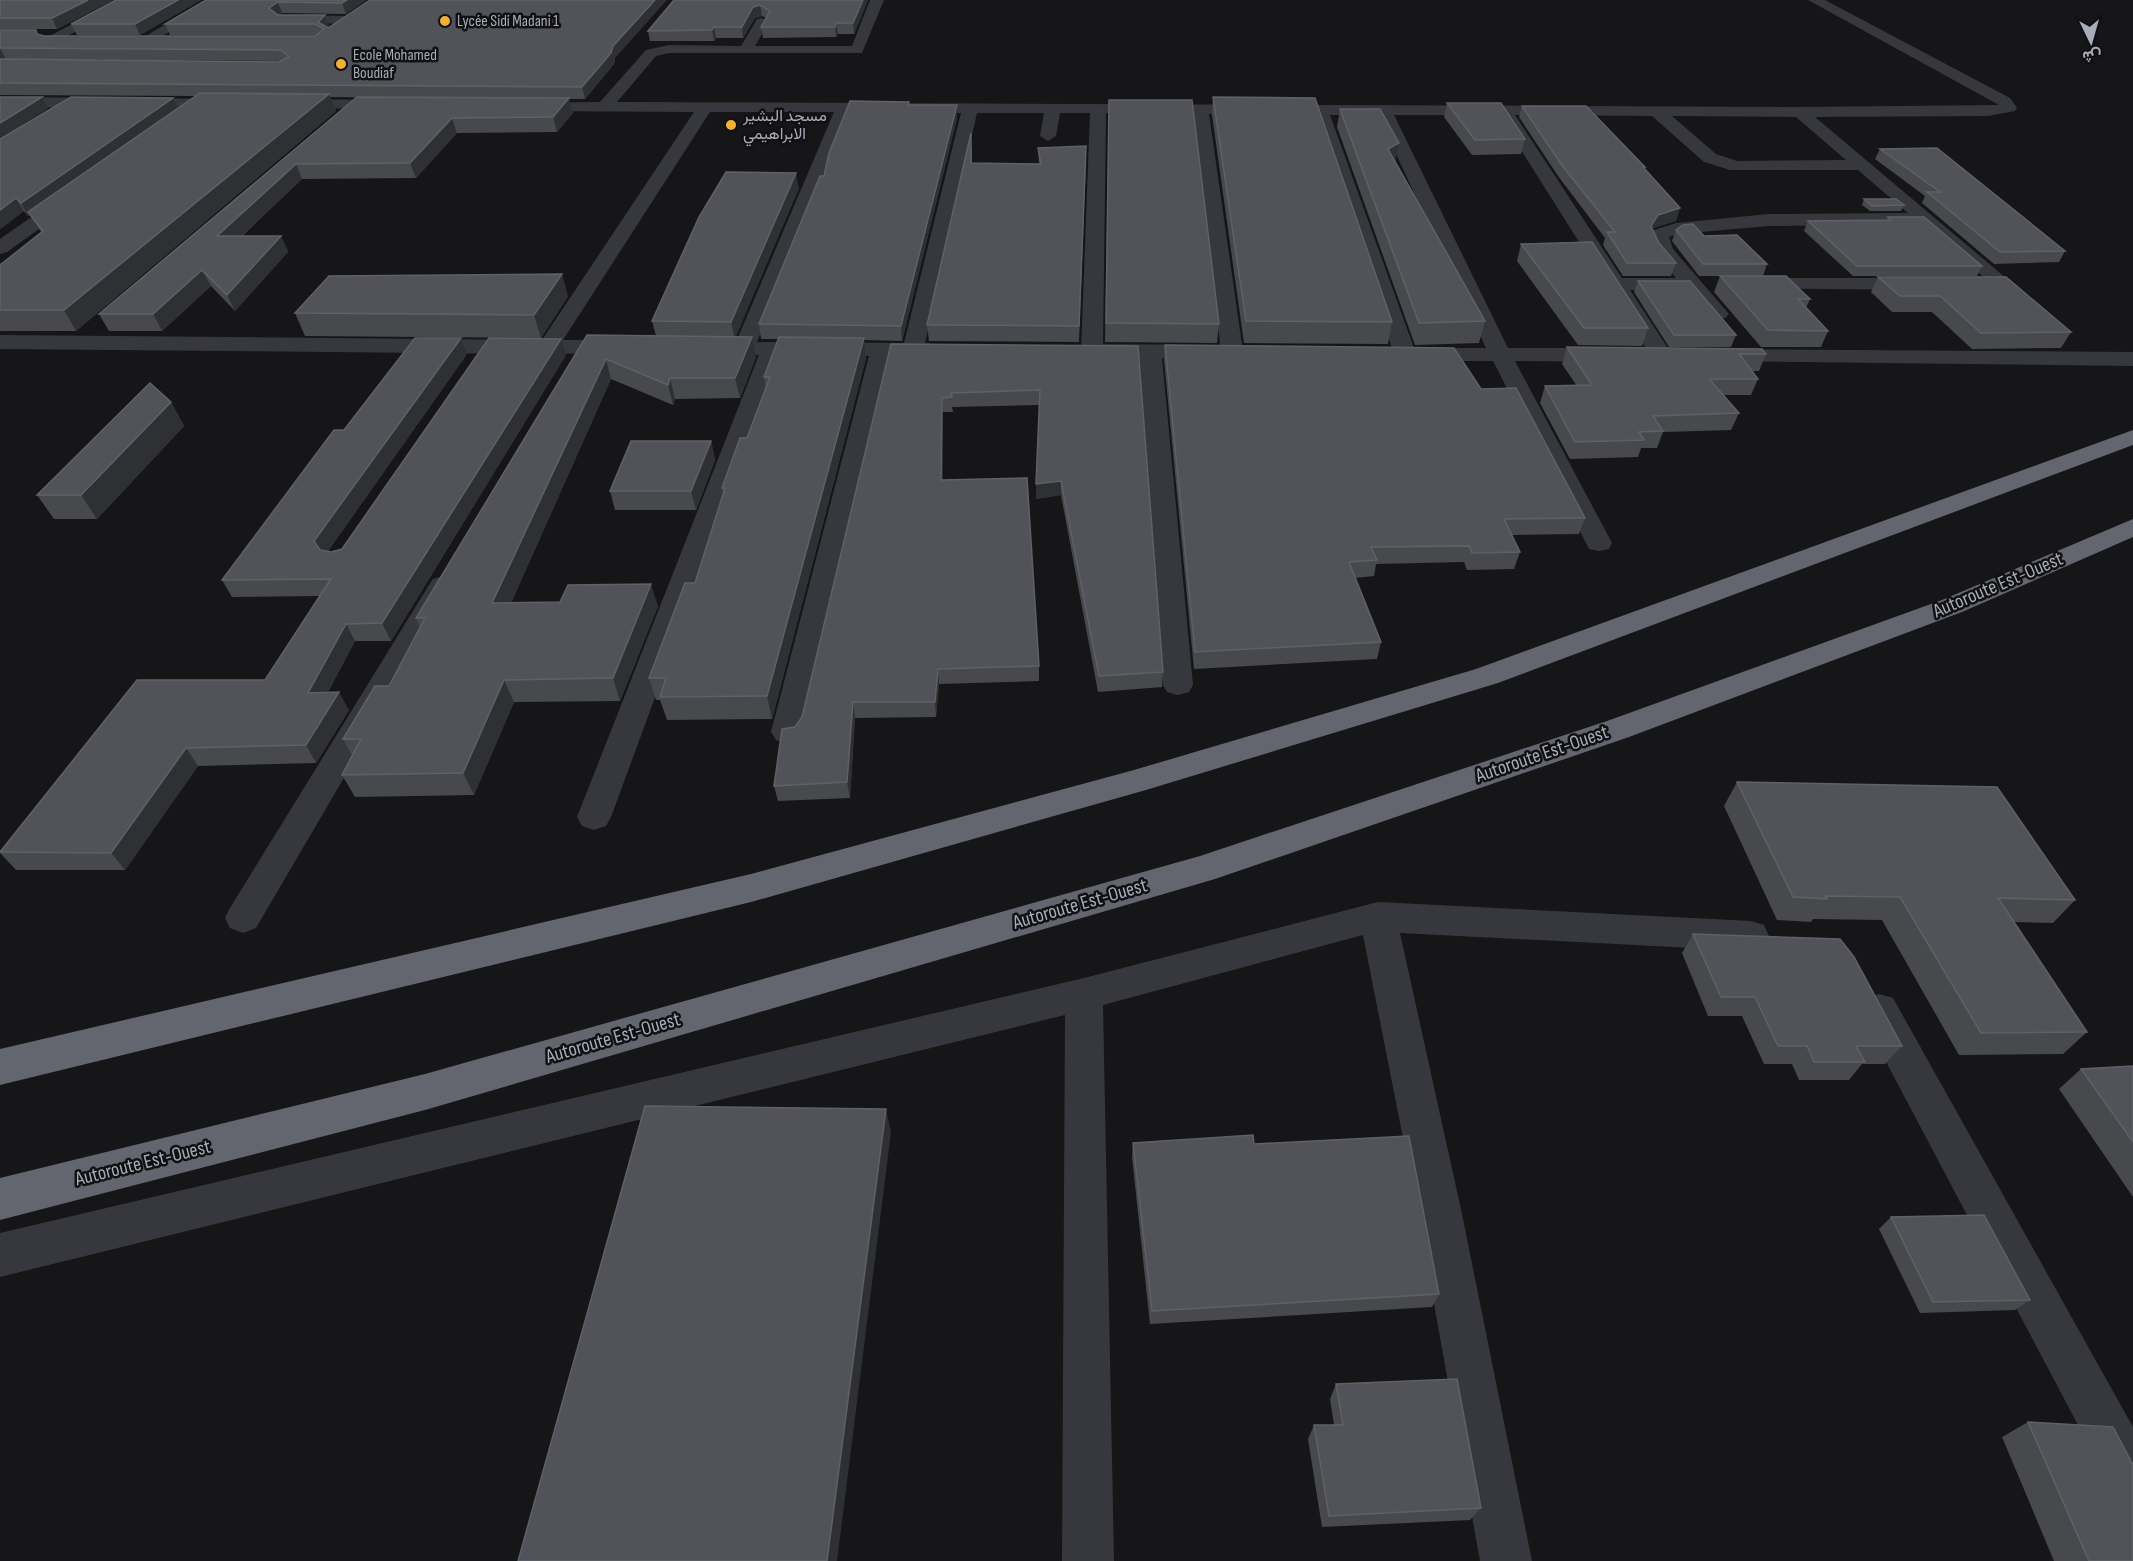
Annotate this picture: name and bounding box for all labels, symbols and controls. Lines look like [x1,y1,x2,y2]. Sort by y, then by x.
place label: Lycée Sidi Madani 1 [457,12,559,31]
north arrow [2061,12,2121,72]
marker: Lycée Sidi Madani 1 [438,14,452,28]
text: ش [2082,45,2103,66]
place label: Ecole Mohamed Boudiaf [353,46,437,83]
marker: Ecole Mohamed Boudiaf [334,57,348,71]
place label: مسجد البشير الابراهيمي [742,107,827,147]
marker: مسجد البشير الابراهيمي [724,118,738,132]
street label: Autoroute Est-Ouest [1929,547,2067,624]
street label: Autoroute Est-Ouest [1472,720,1612,788]
street label: Autoroute Est-Ouest [1009,873,1150,935]
street label: Autoroute Est-Ouest [542,1007,683,1069]
street label: Autoroute Est-Ouest [72,1135,213,1192]

